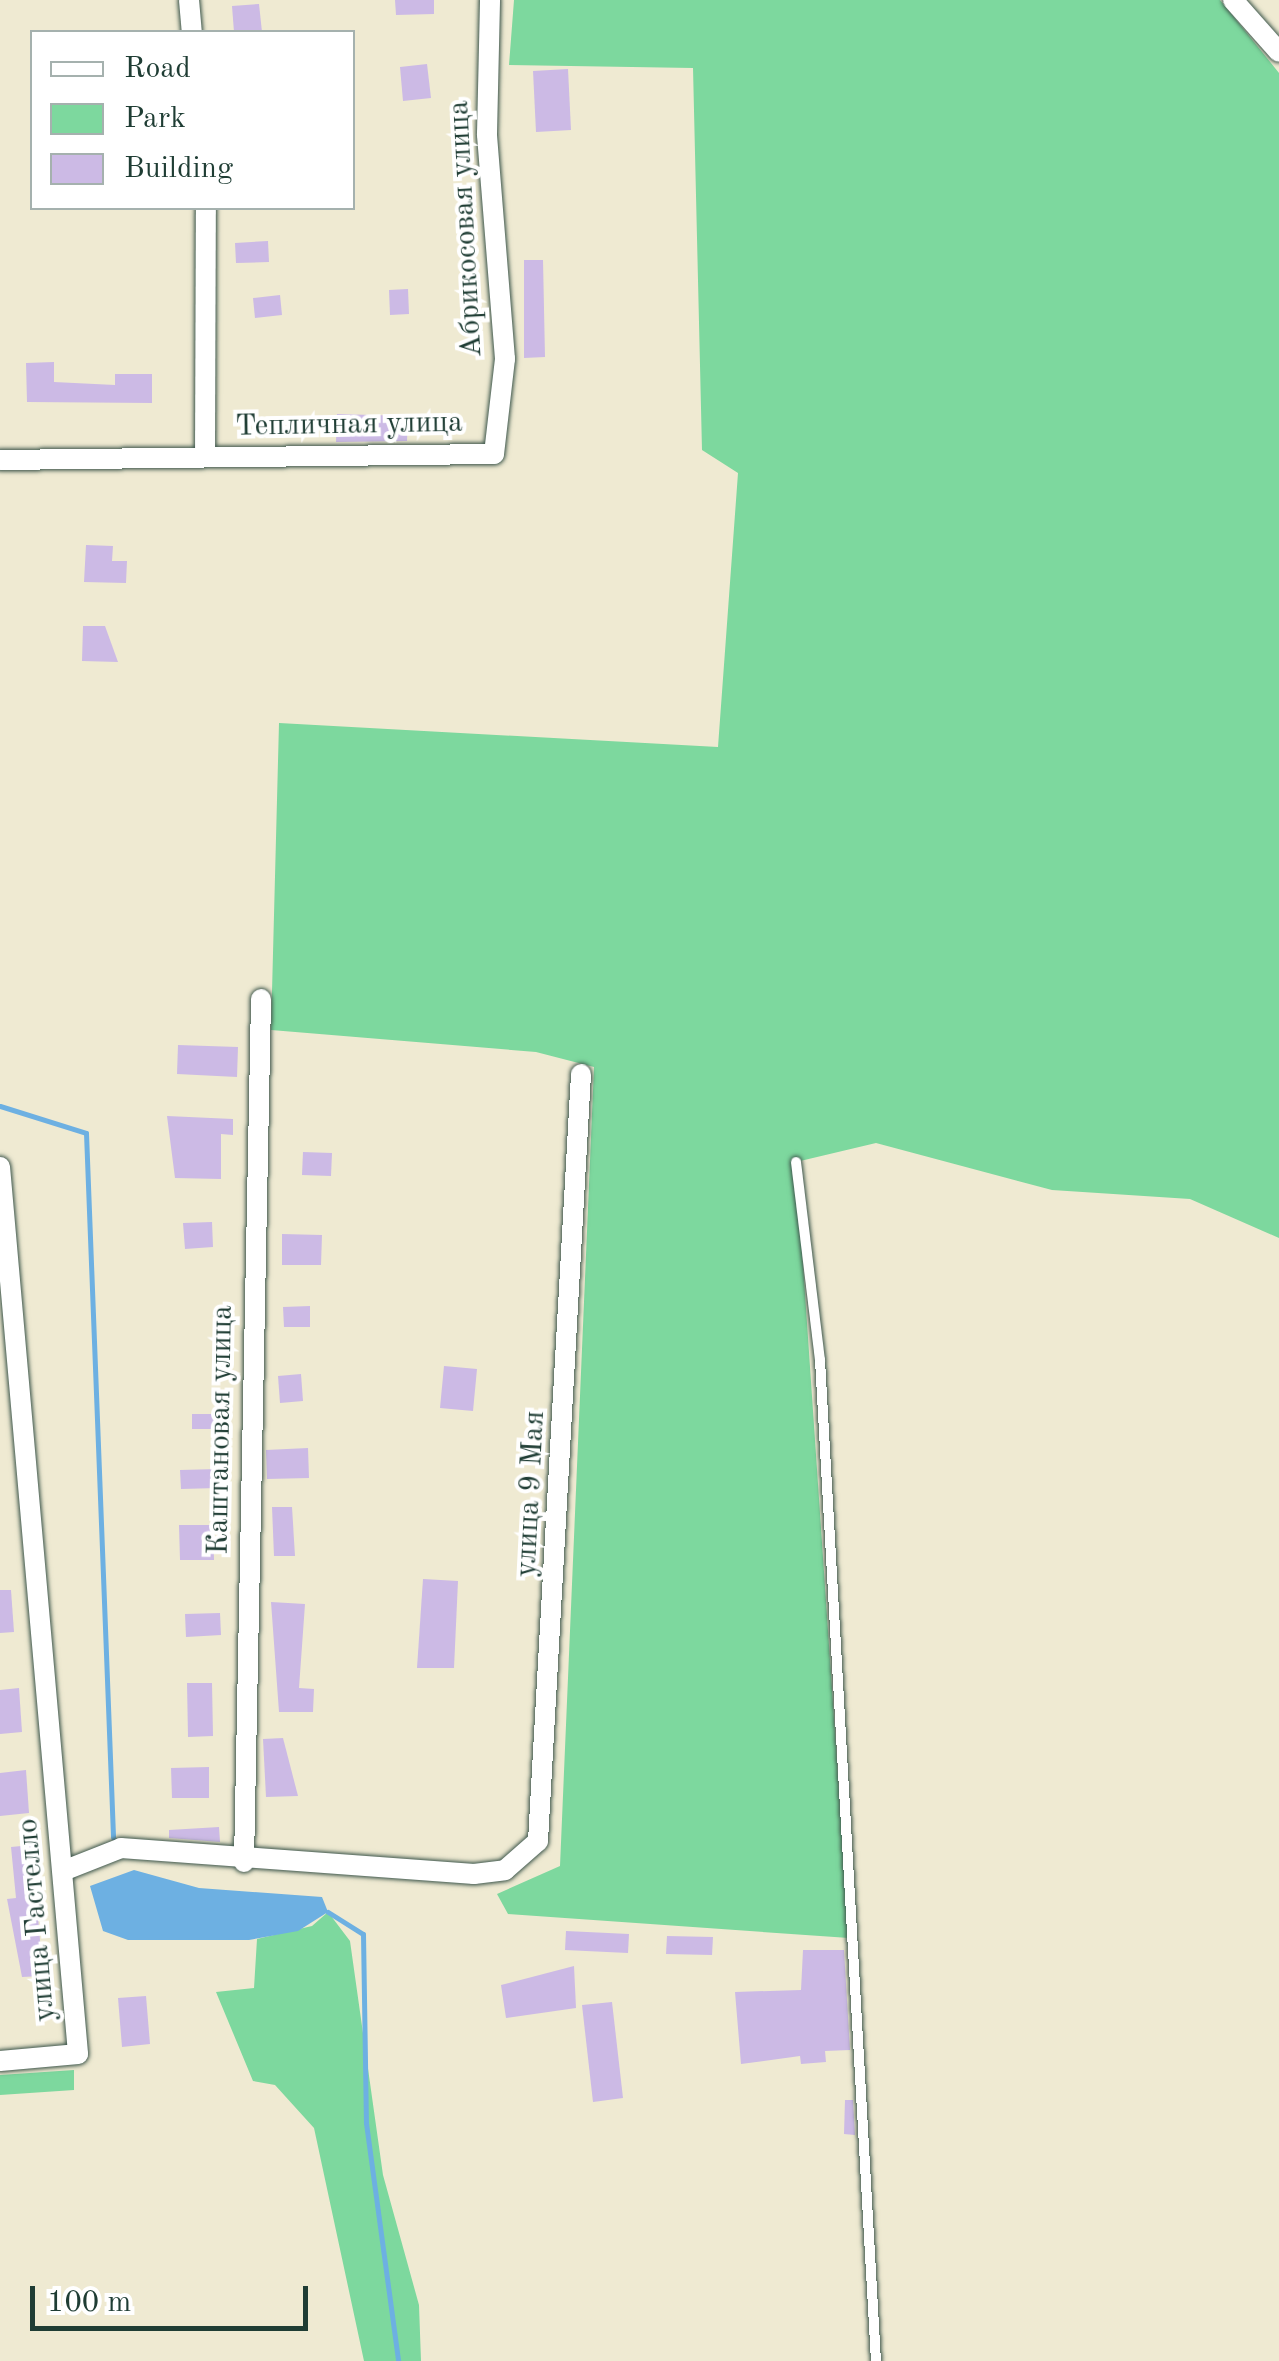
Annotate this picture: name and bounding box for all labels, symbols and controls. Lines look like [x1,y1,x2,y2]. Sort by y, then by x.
legend [30,30,355,210]
text: Road [124,54,191,84]
street label: Абрикосовая улица [441,100,491,358]
text: Park [124,104,186,134]
text: Building [124,154,233,184]
street label: Тепличная улица [235,405,463,445]
street label: Каштановая улица [201,1305,241,1555]
street label: улица 9 Мая [509,1410,553,1578]
street label: улица Гастелло [10,1817,64,2023]
scale bar [35,2266,312,2328]
text: 100 m [47,2288,131,2318]

